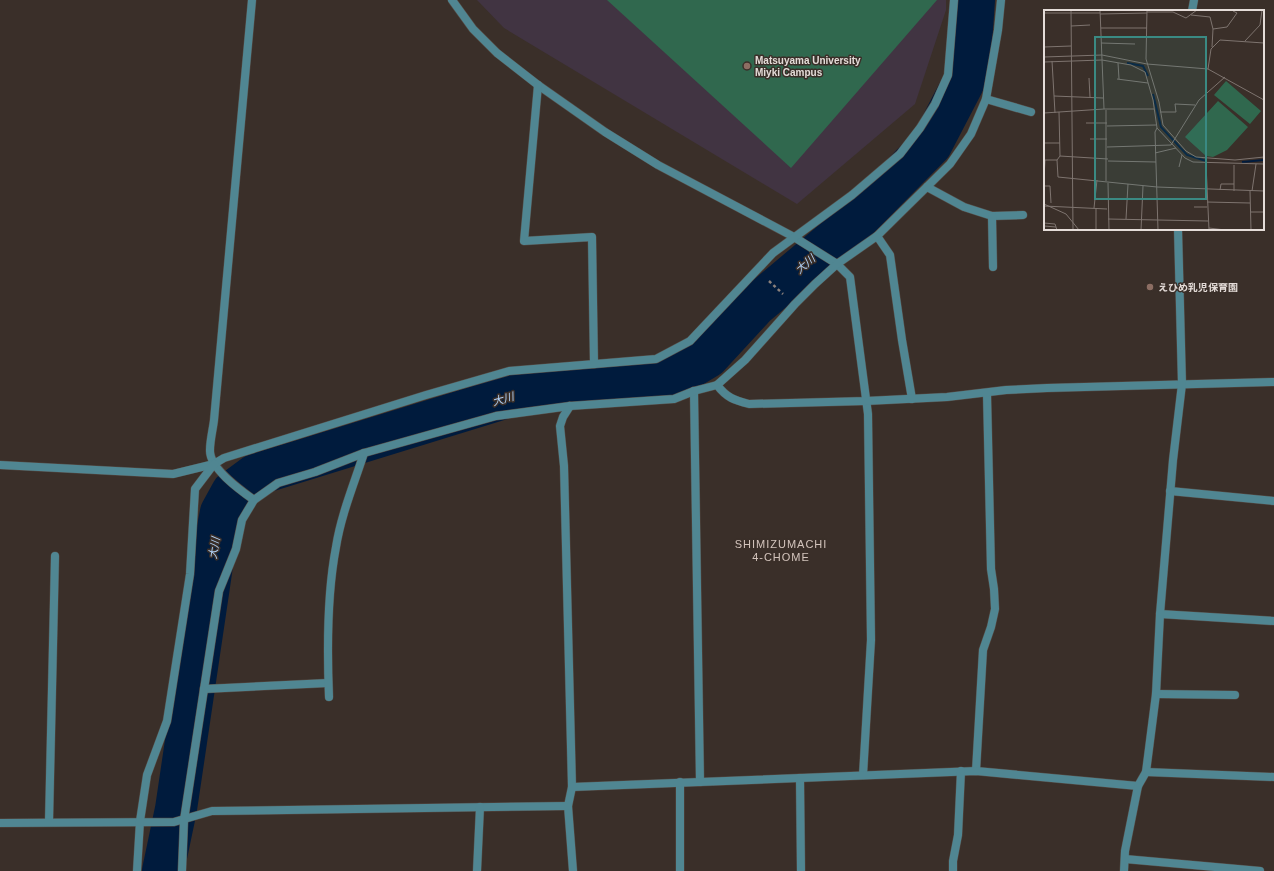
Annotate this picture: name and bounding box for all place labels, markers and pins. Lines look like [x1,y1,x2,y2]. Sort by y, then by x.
place label: Matsuyama University Miyki Campus [755,55,861,78]
marker: Matsuyama University Miyki Campus [742,61,752,71]
marker: えひめ乳児保育園 [1145,282,1155,292]
place label: えひめ乳児保育園 [1158,282,1238,293]

